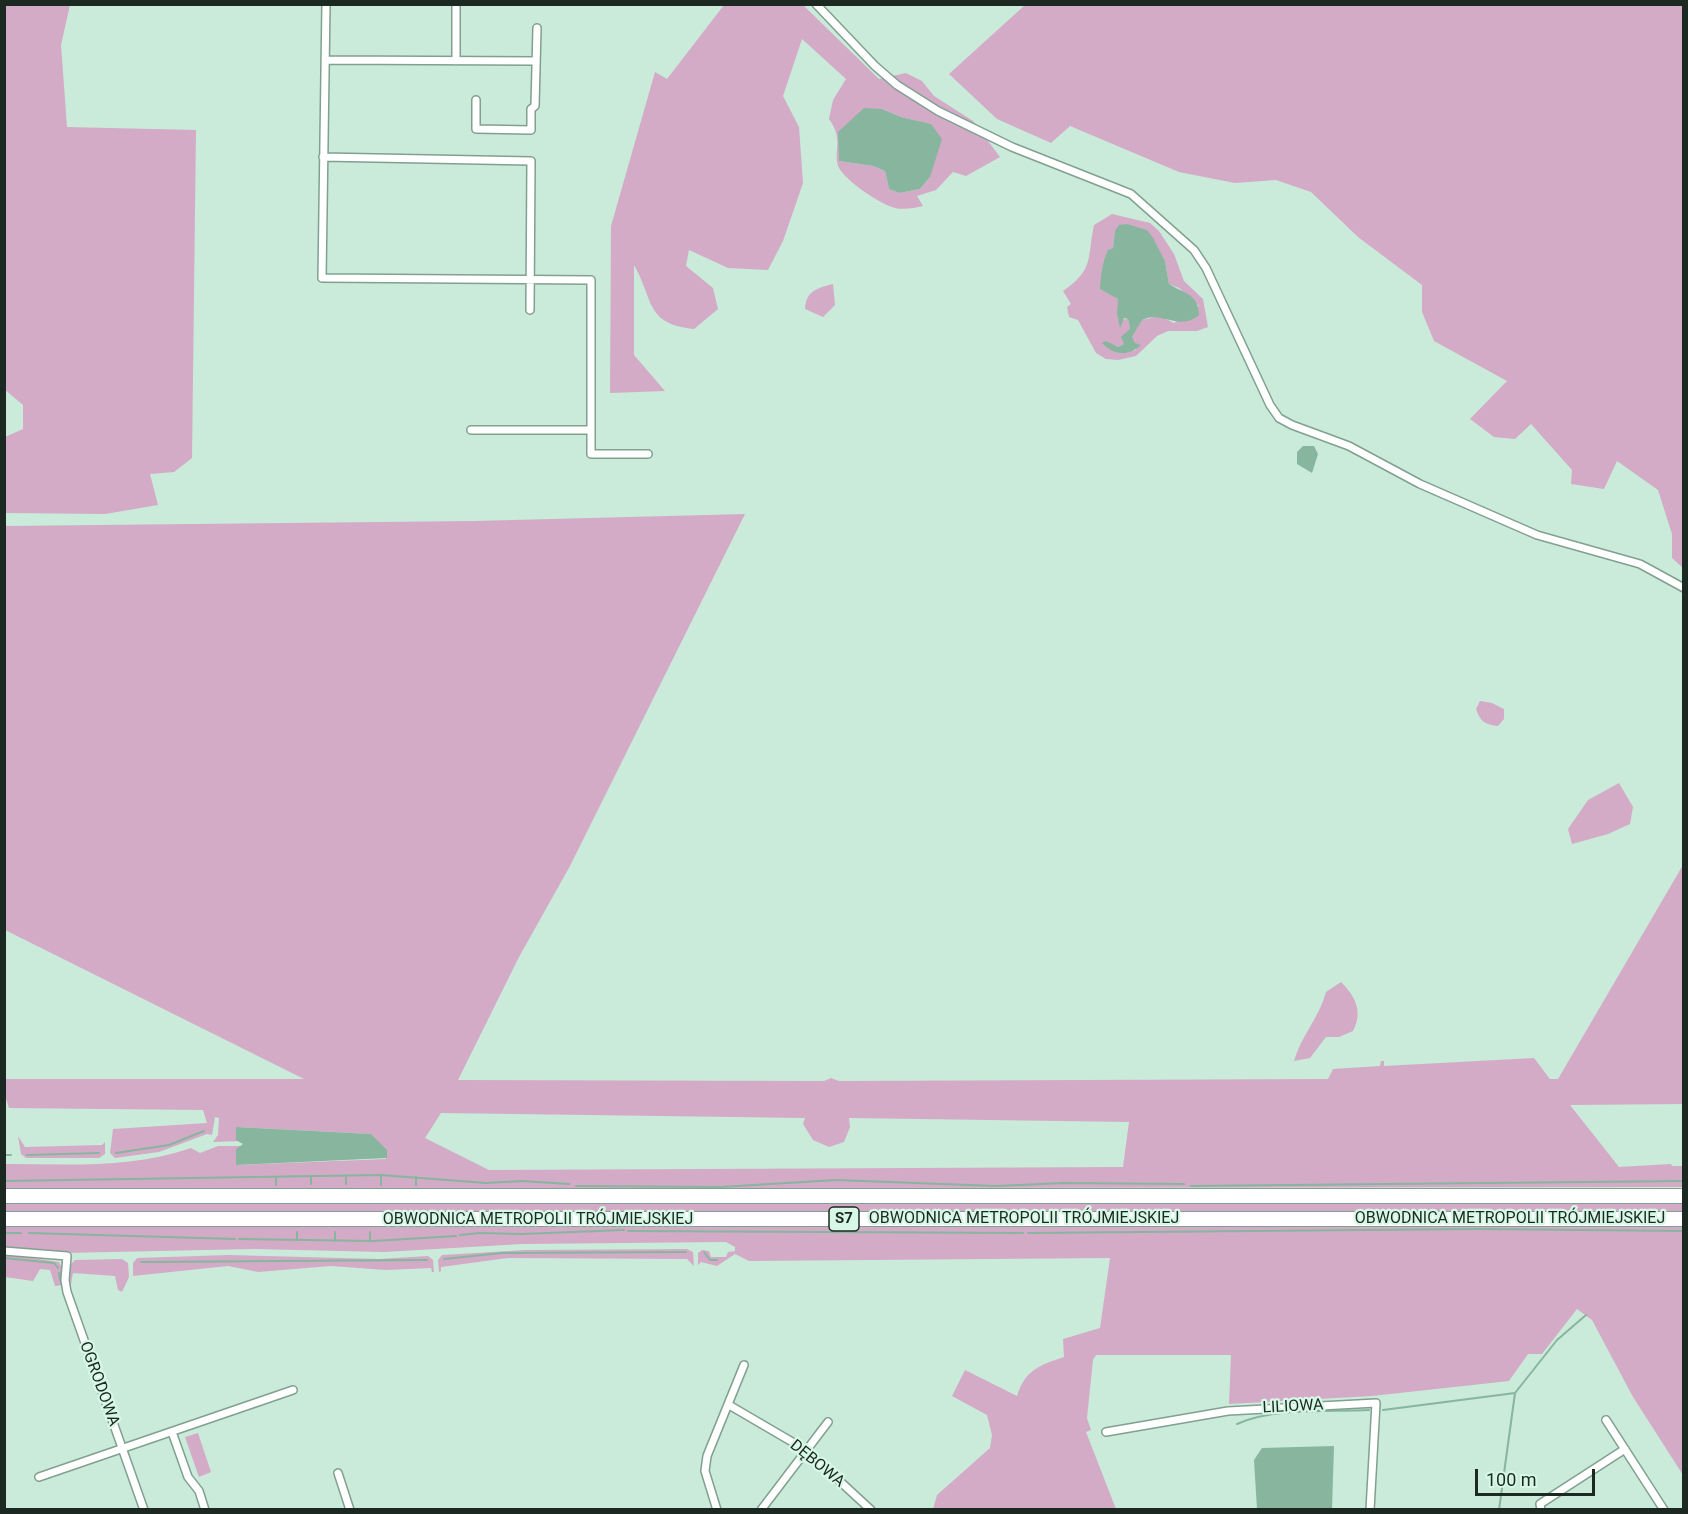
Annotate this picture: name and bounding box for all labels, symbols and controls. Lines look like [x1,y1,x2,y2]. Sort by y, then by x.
road number: S7 [829,1207,859,1231]
street label: OBWODNICA METROPOLII TRÓJMIEJSKIEJ [869,1209,1179,1229]
street label: OBWODNICA METROPOLII TRÓJMIEJSKIEJ [1355,1209,1665,1229]
street label: OBWODNICA METROPOLII TRÓJMIEJSKIEJ [383,1210,693,1230]
street label: OGRODOWA [75,1339,123,1429]
street label: LILIOWA [1262,1396,1324,1418]
street label: DĘBOWA [786,1436,848,1492]
scale bar [1478,1457,1598,1495]
text: 100 m [1486,1469,1537,1490]

